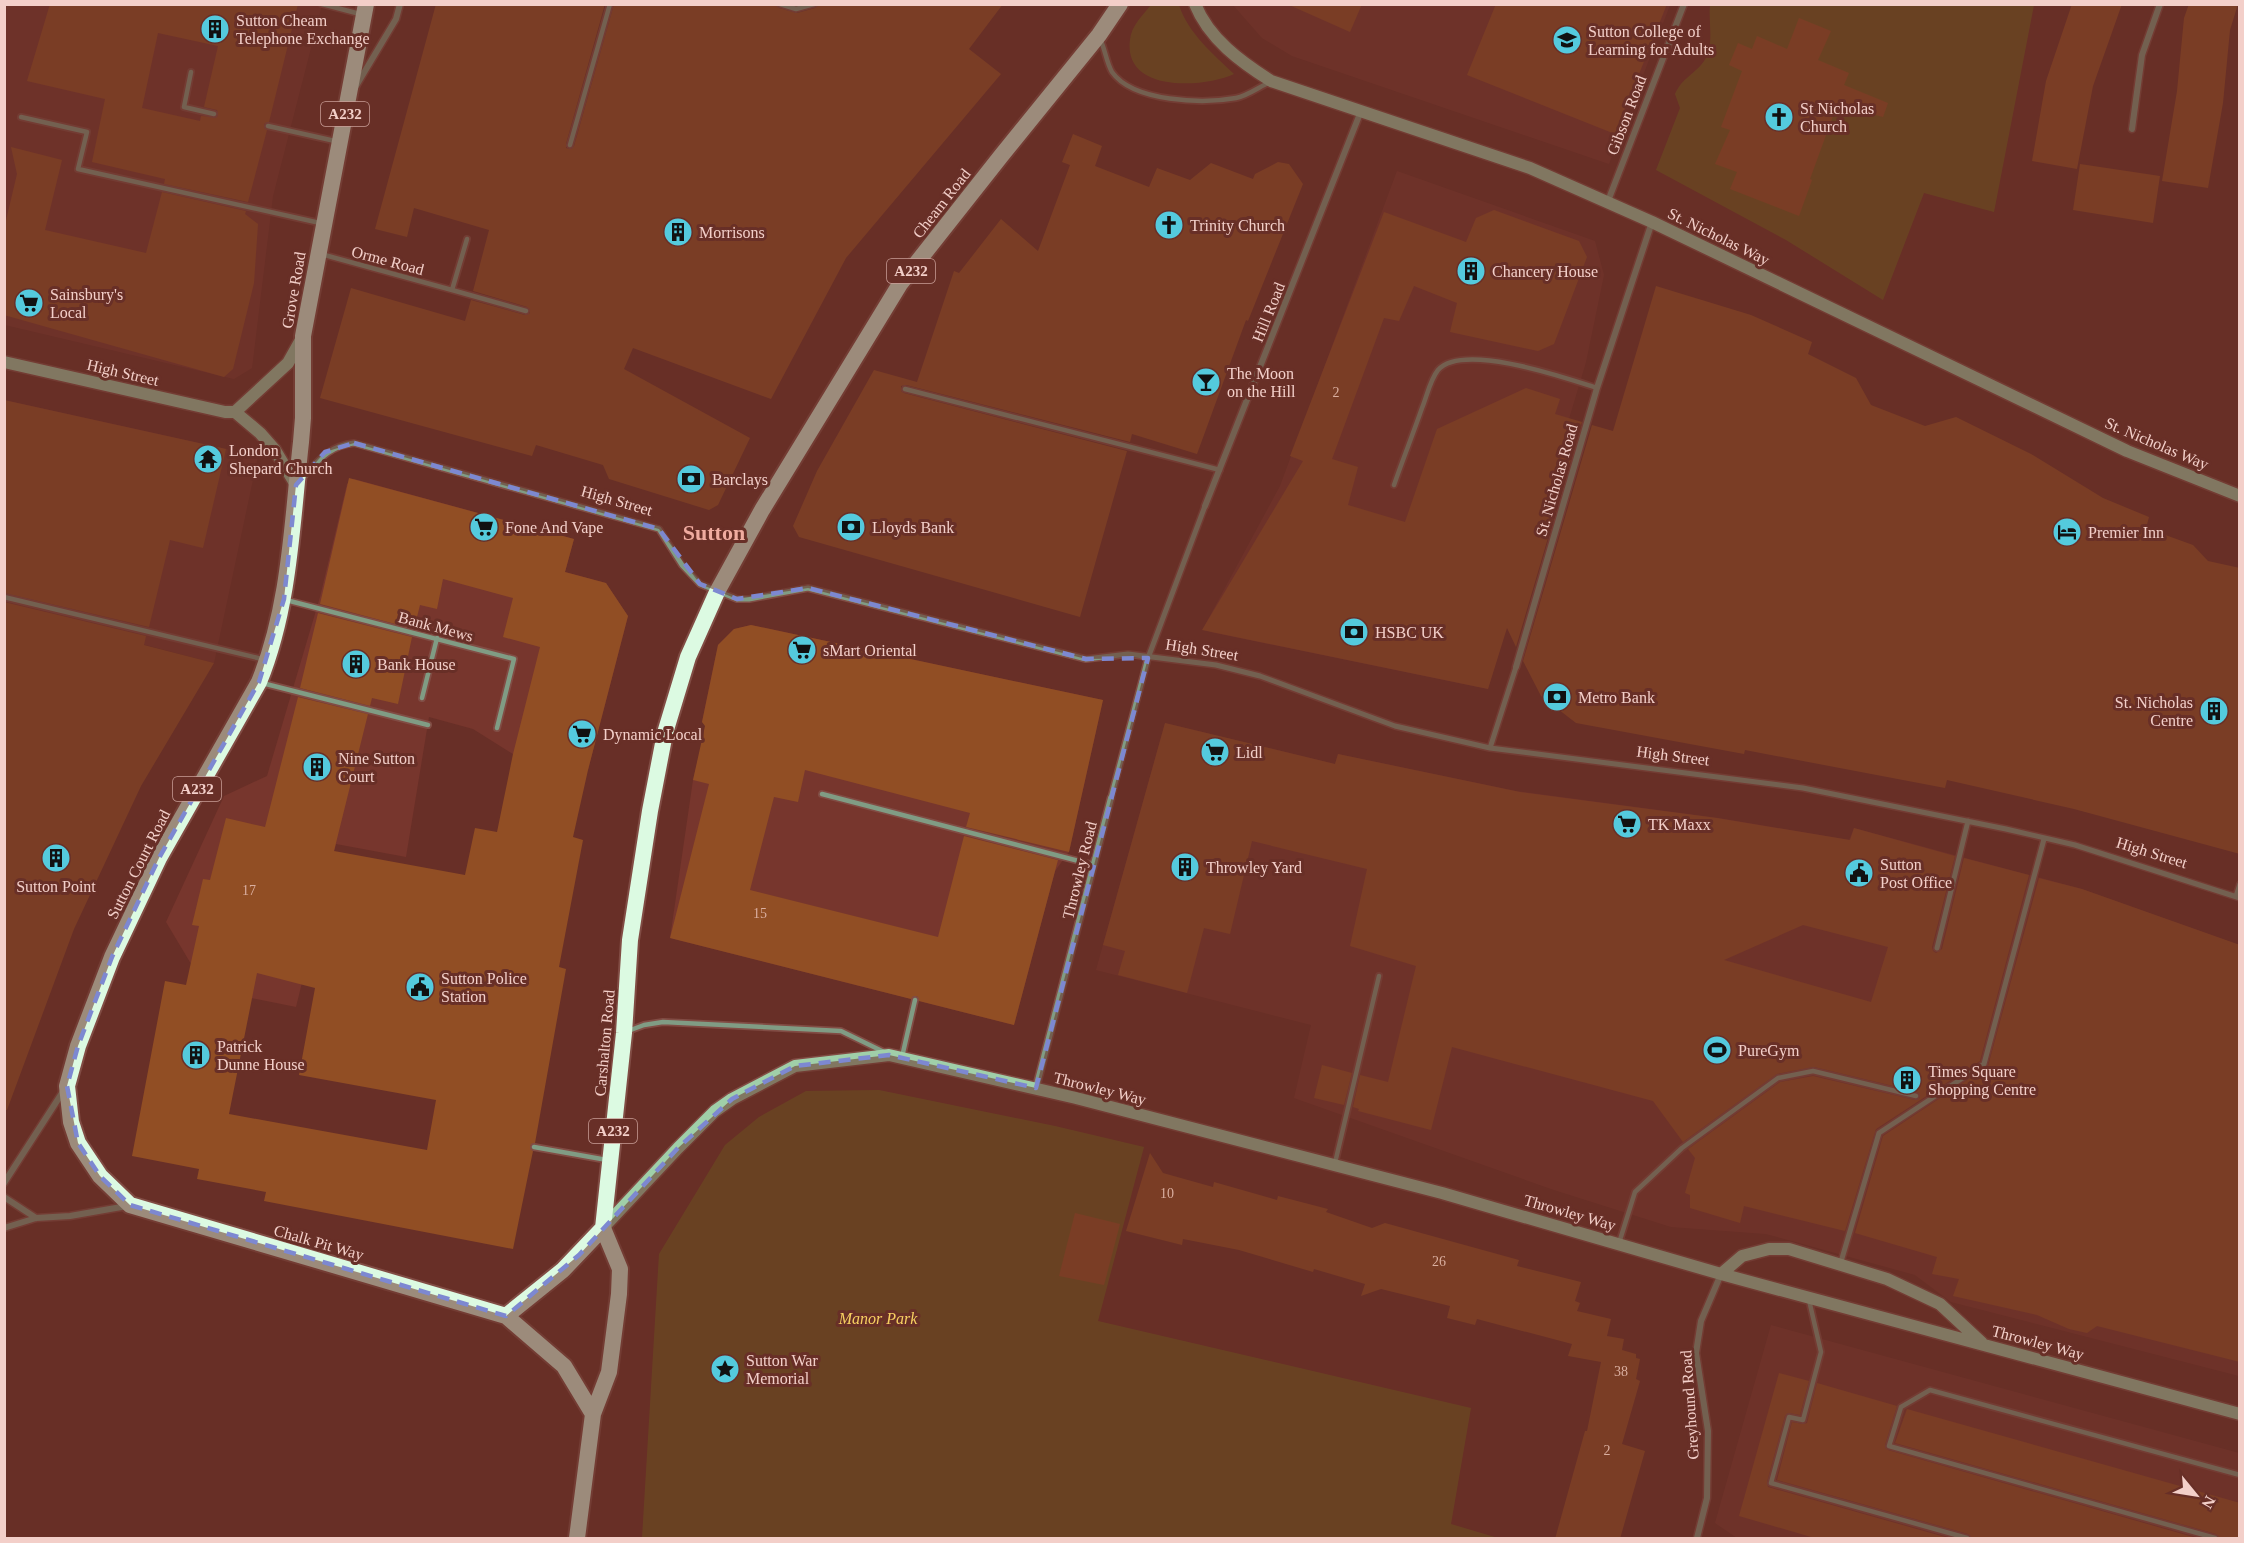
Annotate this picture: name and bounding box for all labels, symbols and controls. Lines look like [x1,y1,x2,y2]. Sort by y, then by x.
place label: Sutton Cheam Telephone Exchange [236,12,369,48]
building icon: Sutton Cheam Telephone Exchange [199,13,231,45]
place label: Sutton College of Learning for Adults [1588,23,1714,59]
school or university icon: Sutton College of Learning for Adults [1551,24,1583,56]
street label: Gibson Road [1603,73,1649,157]
place label: St Nicholas Church [1800,100,1874,135]
church icon: St Nicholas Church [1763,101,1795,133]
road number: A232 [321,102,369,126]
street label: Cheam Road [909,165,974,241]
street label: St. Nicholas Way [1665,205,1772,269]
church icon: Trinity Church [1153,209,1185,241]
building icon: Morrisons [662,216,694,248]
place label: Trinity Church [1190,217,1285,235]
place label: Morrisons [699,224,765,241]
street label: Orme Road [350,243,426,278]
street label: Grove Road [278,250,309,330]
building icon: Chancery House [1455,255,1487,287]
road number: A232 [887,259,935,283]
place label: Chancery House [1492,263,1598,281]
street label: Hill Road [1249,280,1288,344]
place label: Sainsbury's Local [50,286,123,321]
supermarket icon: Sainsbury's Local [13,287,45,319]
street label: High Street [85,356,161,390]
place label: The Moon on the Hill [1227,365,1296,400]
bar icon: The Moon on the Hill [1190,366,1222,398]
house number: 2 [1333,385,1340,400]
street label: St. Nicholas Way [2102,414,2211,474]
street label: St. Nicholas Road [1532,422,1581,538]
place label: London Shepard Church [229,442,333,478]
temple icon: London Shepard Church [192,443,224,475]
bank icon: Barclays [675,463,707,495]
place label: Barclays [712,471,768,489]
street label: High Street [579,482,655,520]
supermarket icon: Fone And Vape [468,511,500,543]
bank icon: Lloyds Bank [835,511,867,543]
hotel icon: Premier Inn [2051,516,2083,548]
place label: Fone And Vape [505,519,603,537]
place label: Lloyds Bank [872,519,954,537]
district label: Sutton [683,520,745,545]
place label: Premier Inn [2088,524,2164,541]
street label: Bank Mews [397,608,475,645]
bank icon: HSBC UK [1338,616,1370,648]
place label: HSBC UK [1375,624,1444,641]
supermarket icon: sMart Oriental [786,634,818,666]
street label: High Street [1164,635,1240,665]
place label: sMart Oriental [823,642,917,659]
building icon: Bank House [340,648,372,680]
place label: Bank House [377,656,456,673]
bank icon: Metro Bank [1541,681,1573,713]
place label: Metro Bank [1578,689,1655,706]
place label: St. Nicholas Centre [2115,694,2193,729]
building icon: St. Nicholas Centre [2198,695,2230,727]
supermarket icon: Dynamic Local [566,718,598,750]
place label: Dynamic Local [603,726,703,744]
supermarket icon: Lidl [1199,736,1231,768]
street label: High Street [1635,743,1711,769]
place label: Lidl [1236,744,1263,761]
place label: Nine Sutton Court [338,750,415,785]
building icon: Nine Sutton Court [301,751,333,783]
road number: A232 [173,777,221,801]
street label: Sutton Court Road [104,807,173,922]
supermarket icon: TK Maxx [1611,808,1643,840]
place label: TK Maxx [1648,816,1711,833]
street label: Throwley Road [1059,820,1101,921]
street label: High Street [2114,834,2190,872]
building icon: Sutton Point [40,842,72,874]
building icon: Throwley Yard [1169,851,1201,883]
place label: Sutton Post Office [1880,856,1952,891]
public building icon: Sutton Post Office [1843,857,1875,889]
place label: Throwley Yard [1206,859,1302,877]
place label: Sutton Point [16,878,96,895]
house number: 17 [242,883,256,898]
house number: 15 [753,906,767,921]
place label: Sutton Police Station [441,970,527,1005]
public building icon: Sutton Police Station [404,971,436,1003]
street label: Carshalton Road [591,989,618,1097]
sports icon: PureGym [1701,1034,1733,1066]
place label: Patrick Dunne House [217,1038,305,1073]
building icon: Patrick Dunne House [180,1039,212,1071]
place label: PureGym [1738,1042,1800,1060]
place label: Times Square Shopping Centre [1928,1063,2036,1099]
building icon: Times Square Shopping Centre [1891,1064,1923,1096]
street label: Throwley Way [1052,1069,1148,1109]
road number: A232 [589,1119,637,1143]
house number: 10 [1160,1186,1174,1201]
street label: Throwley Way [1522,1191,1618,1235]
street label: Chalk Pit Way [272,1222,366,1264]
house number: 26 [1432,1254,1446,1269]
park label: Manor Park [838,1310,918,1327]
street label: Throwley Way [1990,1322,2086,1364]
street label: Greyhound Road [1677,1350,1703,1460]
place label: Sutton War Memorial [746,1352,818,1387]
place icon: Sutton War Memorial [709,1353,741,1385]
house number: 38 [1614,1364,1628,1379]
house number: 2 [1604,1443,1611,1458]
north arrow [2166,1465,2226,1525]
text: N [2198,1493,2219,1512]

